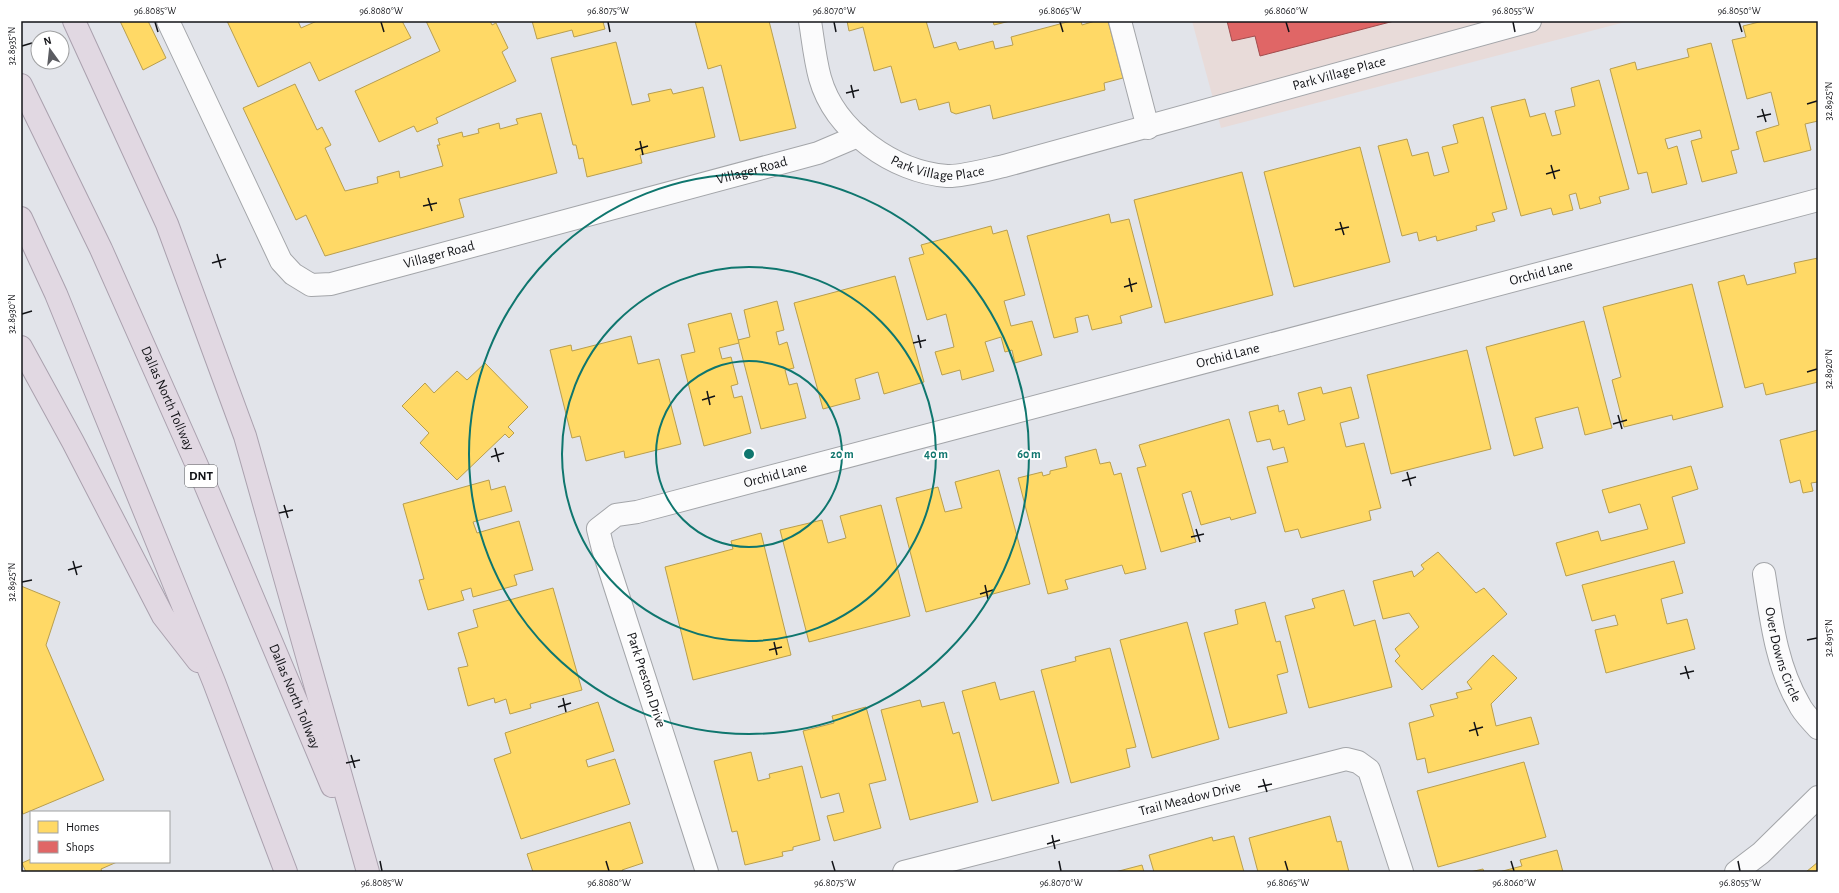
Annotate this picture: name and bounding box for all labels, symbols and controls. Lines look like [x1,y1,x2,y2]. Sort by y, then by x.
text: 96.8085°W [134,6,176,16]
text: 96.8080°W [359,6,403,16]
text: 96.8075°W [587,6,629,16]
text: 96.8070°W [812,6,856,16]
text: 96.8065°W [1039,6,1081,16]
text: 96.8060°W [1264,6,1308,16]
text: 96.8055°W [1492,6,1534,16]
text: 96.8050°W [1717,6,1761,16]
text: 32.8935°N [7,27,17,65]
north arrow [30,30,70,70]
text: N [42,35,53,47]
street label: Park Village Place [1291,54,1387,93]
text: 32.8925°N [1824,82,1834,120]
street label: Park Village Place [888,153,986,183]
street label: Villager Road [715,155,789,187]
street label: Villager Road [402,239,476,271]
street label: Orchid Lane [1508,258,1574,288]
text: 32.8930°N [7,294,17,334]
street label: Orchid Lane [1195,341,1261,371]
street label: Dallas North Tollway [138,344,196,453]
text: 32.8920°N [1824,349,1834,389]
centre of rings [742,447,756,461]
text: 20 m [830,448,854,460]
text: 40 m [924,448,948,460]
text: 60 m [1017,448,1041,460]
street label: Orchid Lane [742,460,808,491]
road number: DNT [185,465,217,487]
text: 32.8925°N [7,563,17,601]
street label: Over Downs Circle [1762,606,1803,704]
text: 32.8915°N [1824,619,1834,657]
street label: Park Preston Drive [624,631,668,729]
street label: Dallas North Tollway [266,642,323,751]
street label: Trail Meadow Drive [1137,779,1242,819]
legend [30,811,170,863]
text: Homes [66,821,99,833]
text: Shops [66,841,94,853]
text: 96.8085°W [361,878,403,888]
text: 96.8080°W [587,878,631,888]
text: 96.8075°W [814,878,856,888]
text: 96.8070°W [1039,878,1083,888]
text: 96.8065°W [1267,878,1309,888]
text: 96.8060°W [1492,878,1536,888]
text: 96.8055°W [1719,878,1761,888]

